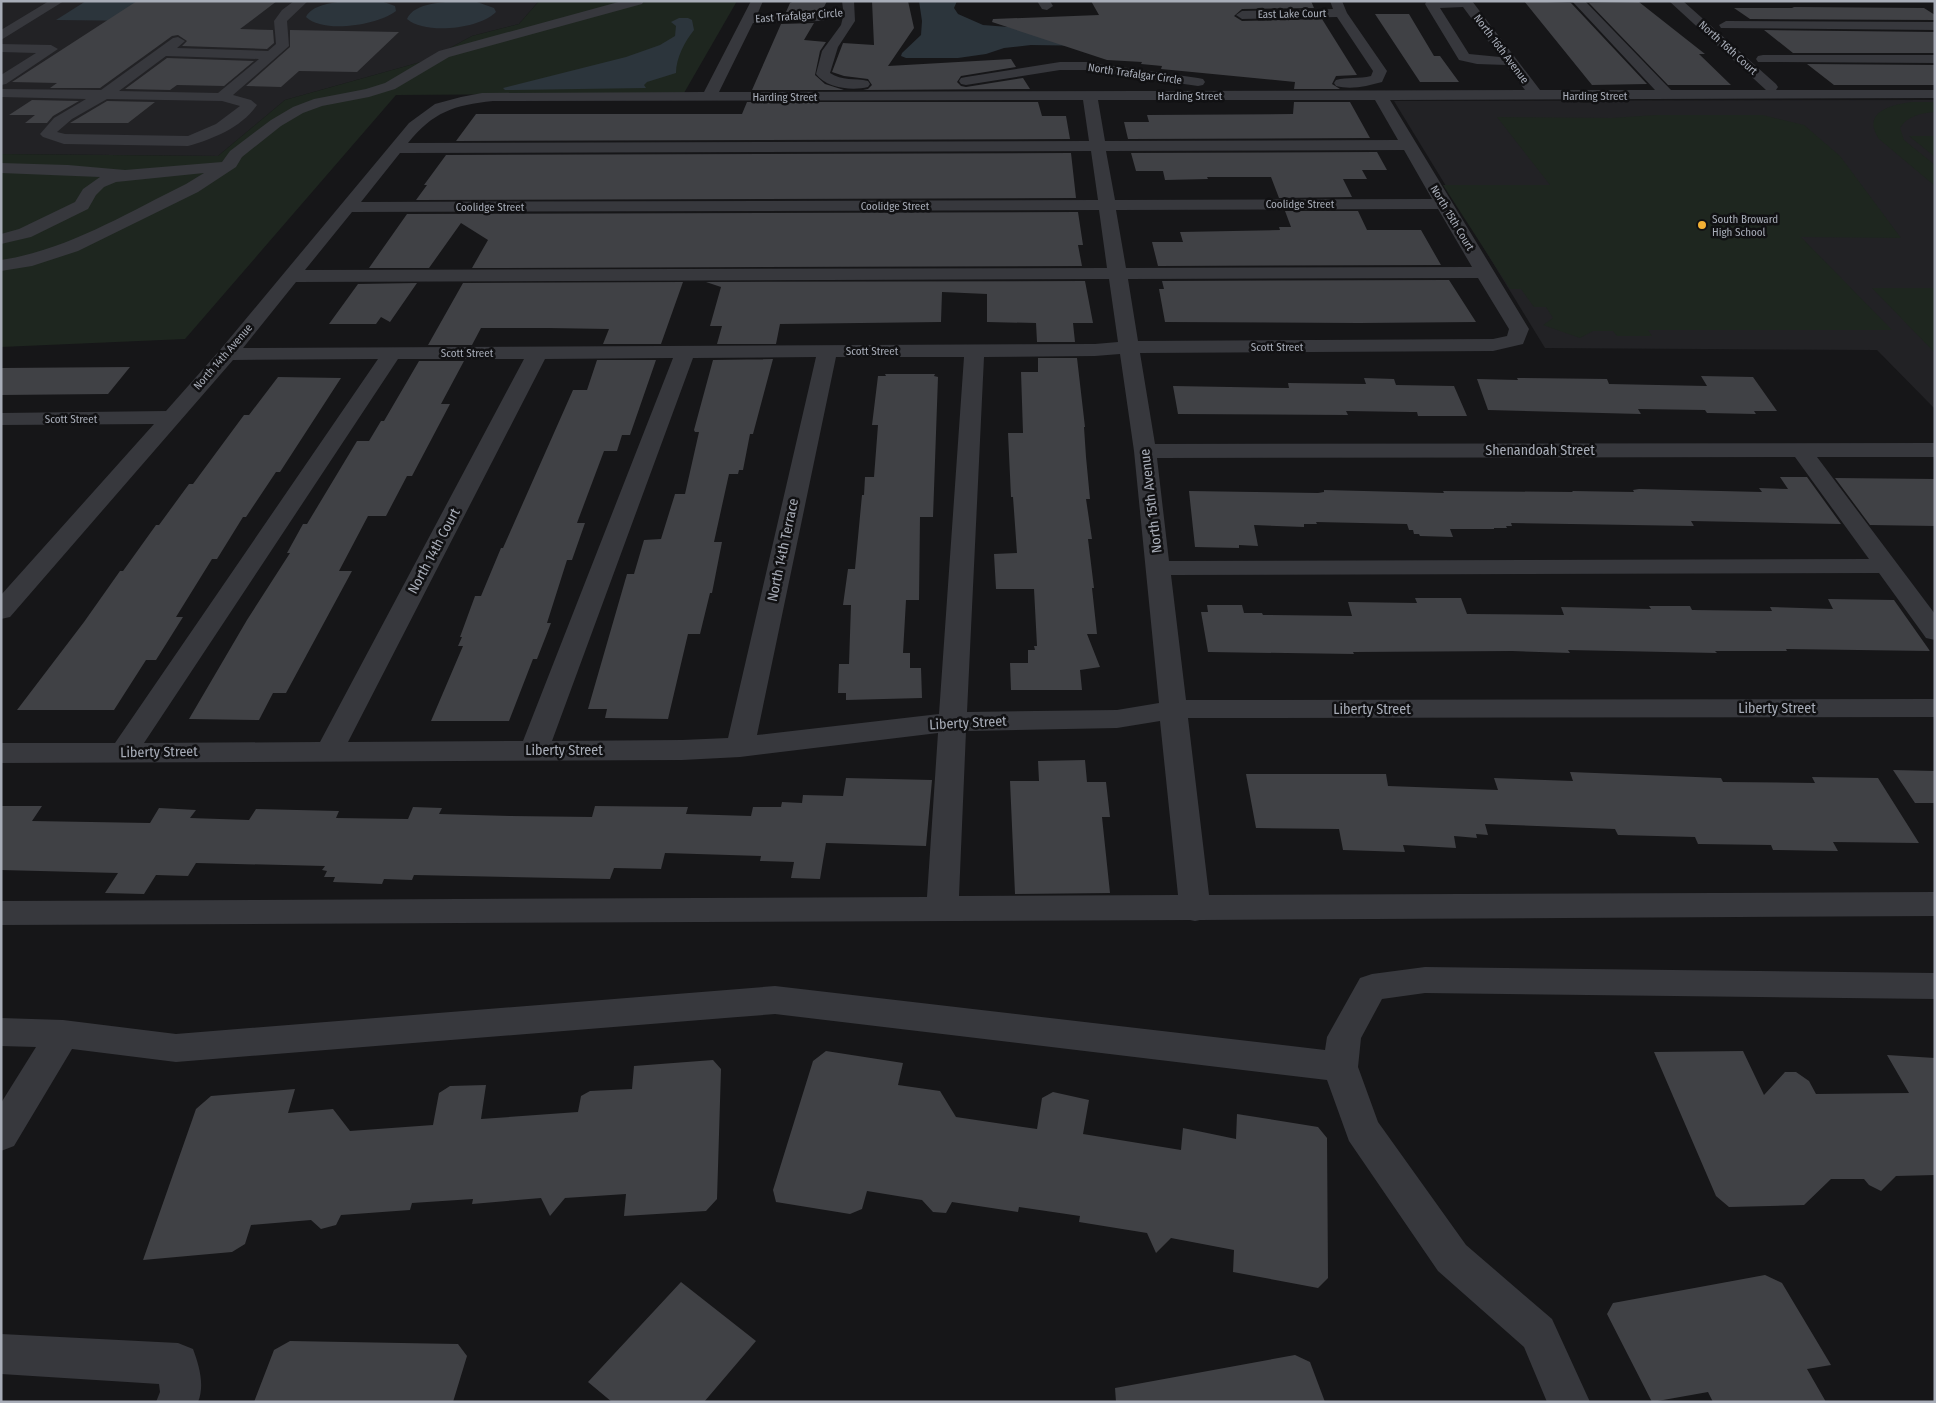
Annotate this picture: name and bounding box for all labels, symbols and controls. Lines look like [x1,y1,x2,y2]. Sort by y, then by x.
street label: East Trafalgar Circle [755,6,843,26]
street label: East Lake Court [1257,7,1327,21]
street label: North 16th Avenue [1471,12,1531,86]
street label: North 16th Court [1696,18,1760,78]
street label: North Trafalgar Circle [1087,61,1183,87]
street label: Harding Street [1158,90,1223,103]
street label: Harding Street [1563,90,1628,103]
street label: Harding Street [753,91,818,104]
street label: North 15th Court [1427,183,1477,253]
street label: Coolidge Street [1266,198,1335,211]
street label: Coolidge Street [861,200,930,213]
street label: Coolidge Street [456,201,525,214]
place label: South Broward High School [1712,213,1778,239]
marker: South Broward High School [1696,219,1708,231]
street label: North 14th Avenue [191,321,255,393]
street label: Scott Street [1251,341,1304,354]
street label: Scott Street [846,345,899,358]
street label: Scott Street [441,347,494,360]
street label: Scott Street [45,413,98,426]
street label: Shenandoah Street [1485,442,1595,459]
street label: North 15th Avenue [1136,448,1166,554]
street label: North 14th Terrace [764,497,802,603]
street label: North 14th Court [404,505,464,597]
street label: Liberty Street [1738,700,1816,717]
street label: Liberty Street [1333,701,1411,718]
street label: Liberty Street [929,712,1008,734]
street label: Liberty Street [525,742,603,759]
street label: Liberty Street [120,743,198,761]

